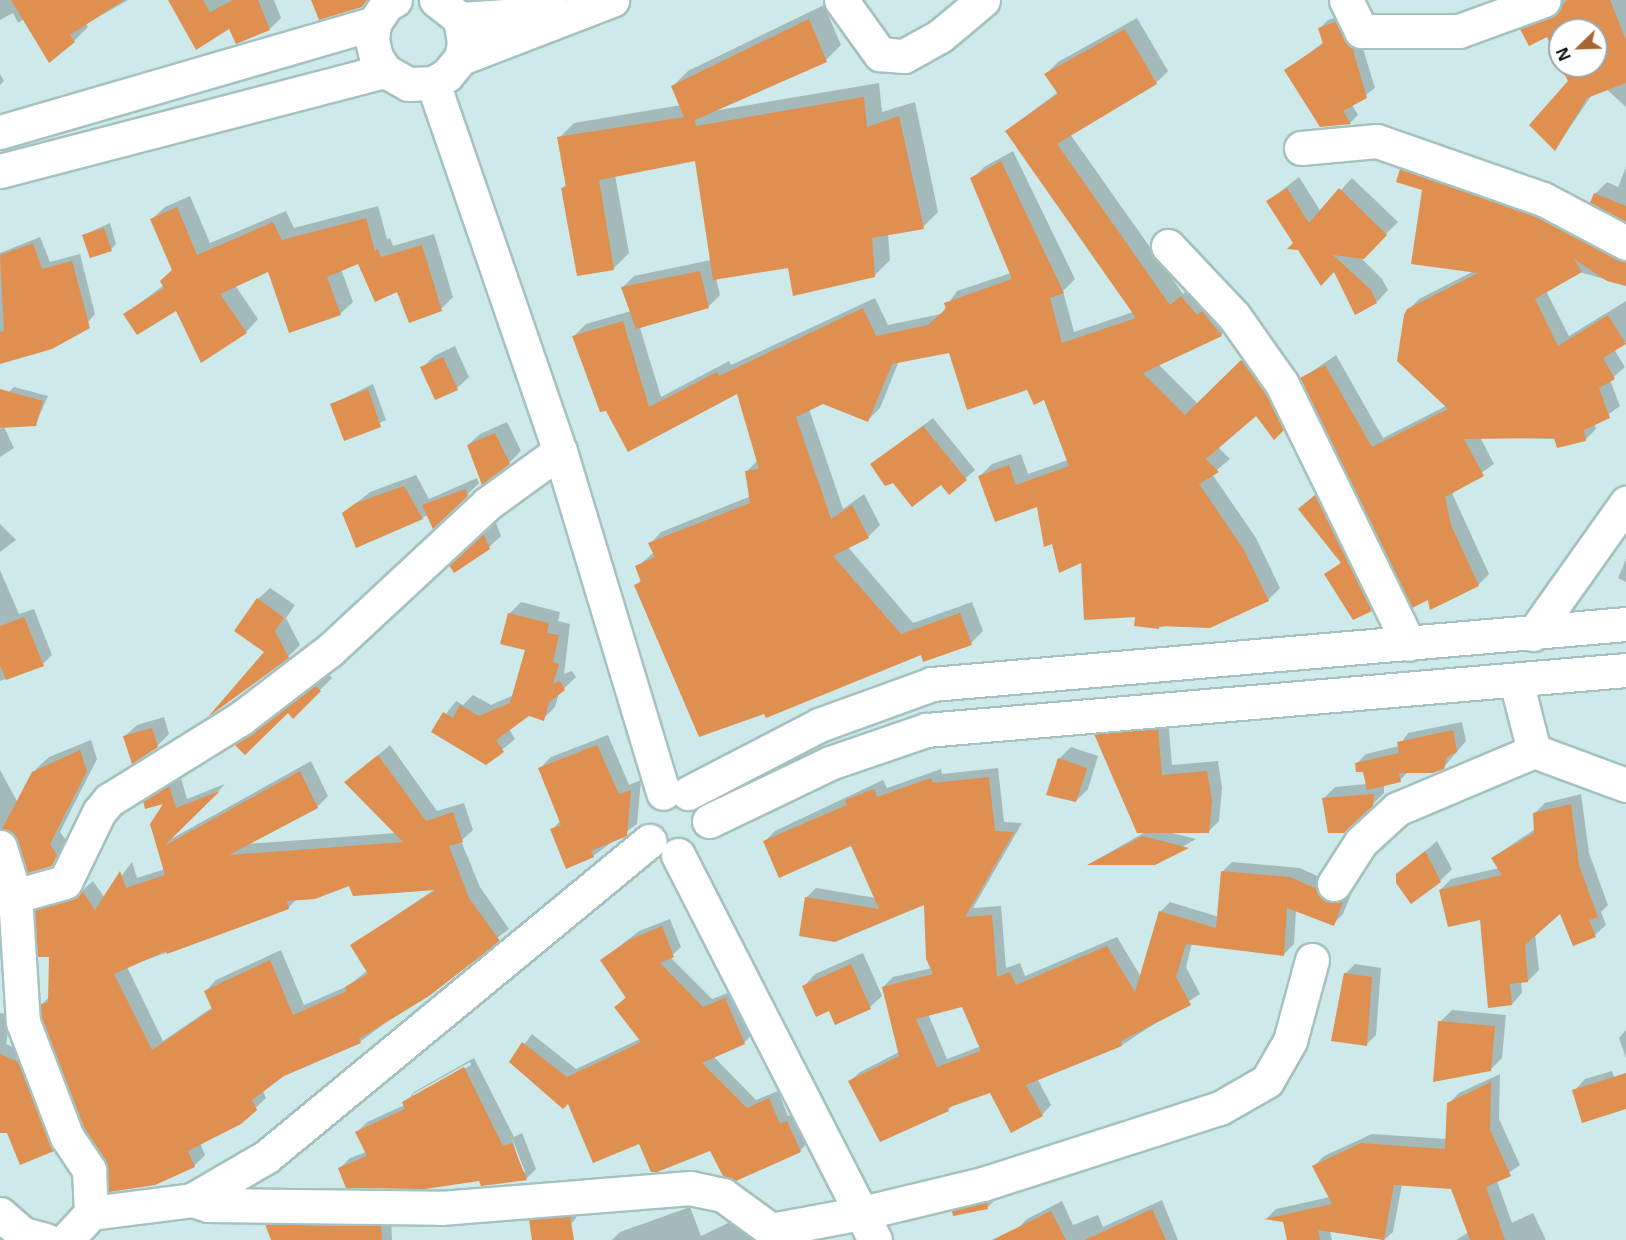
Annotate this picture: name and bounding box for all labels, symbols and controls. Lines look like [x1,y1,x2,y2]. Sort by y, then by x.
north arrow [1548,18,1608,78]
text: N [1551,44,1576,65]

